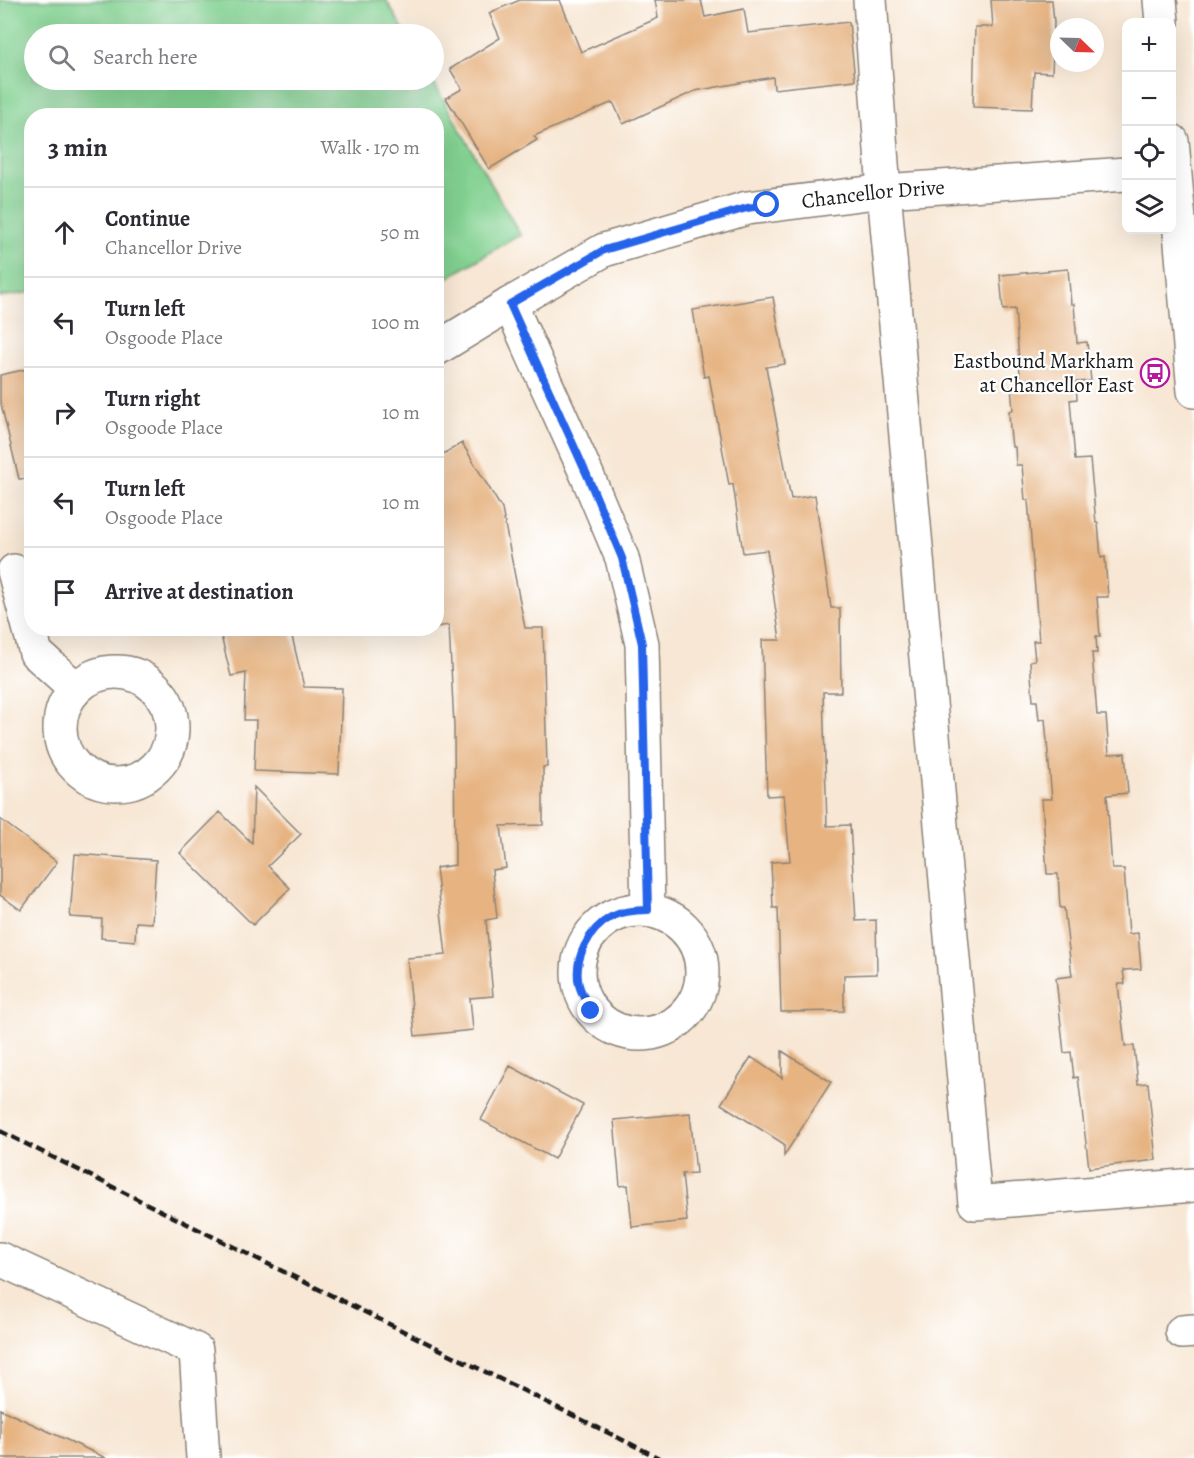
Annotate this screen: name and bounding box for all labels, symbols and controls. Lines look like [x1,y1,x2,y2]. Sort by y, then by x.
north arrow [1050,18,1104,72]
map controls [1122,18,1176,234]
button: + [1122,18,1176,72]
search box [24,24,444,90]
icon: search [45,41,78,74]
text: Search here [93,42,198,72]
button: − [1122,72,1176,126]
button: locate [1122,126,1176,180]
text: 3 min [48,130,108,165]
text: Walk · 170 m [320,134,420,161]
street label: Chancellor Drive [800,173,946,215]
button: layers [1122,180,1176,234]
route start [753,191,779,217]
text: Continue [105,204,190,234]
icon: ahead [48,216,81,249]
text: 50 m [380,219,420,246]
text: Chancellor Drive [105,234,242,261]
text: Turn left [105,294,185,324]
icon: left [48,306,81,339]
text: 100 m [371,309,420,336]
text: Osgoode Place [105,324,223,351]
place label: Eastbound Markham at Chancellor East [953,347,1134,399]
bus stop icon: Eastbound Markham at Chancellor East [1139,357,1171,389]
text: Turn right [105,384,201,414]
icon: right [48,396,81,429]
text: 10 m [382,399,420,426]
text: Osgoode Place [105,414,223,441]
text: Turn left [105,474,185,504]
icon: left [48,486,81,519]
text: 10 m [382,489,420,516]
text: Osgoode Place [105,504,223,531]
icon: arrive [48,576,81,609]
text: Arrive at destination [105,577,294,607]
route end [577,997,603,1023]

